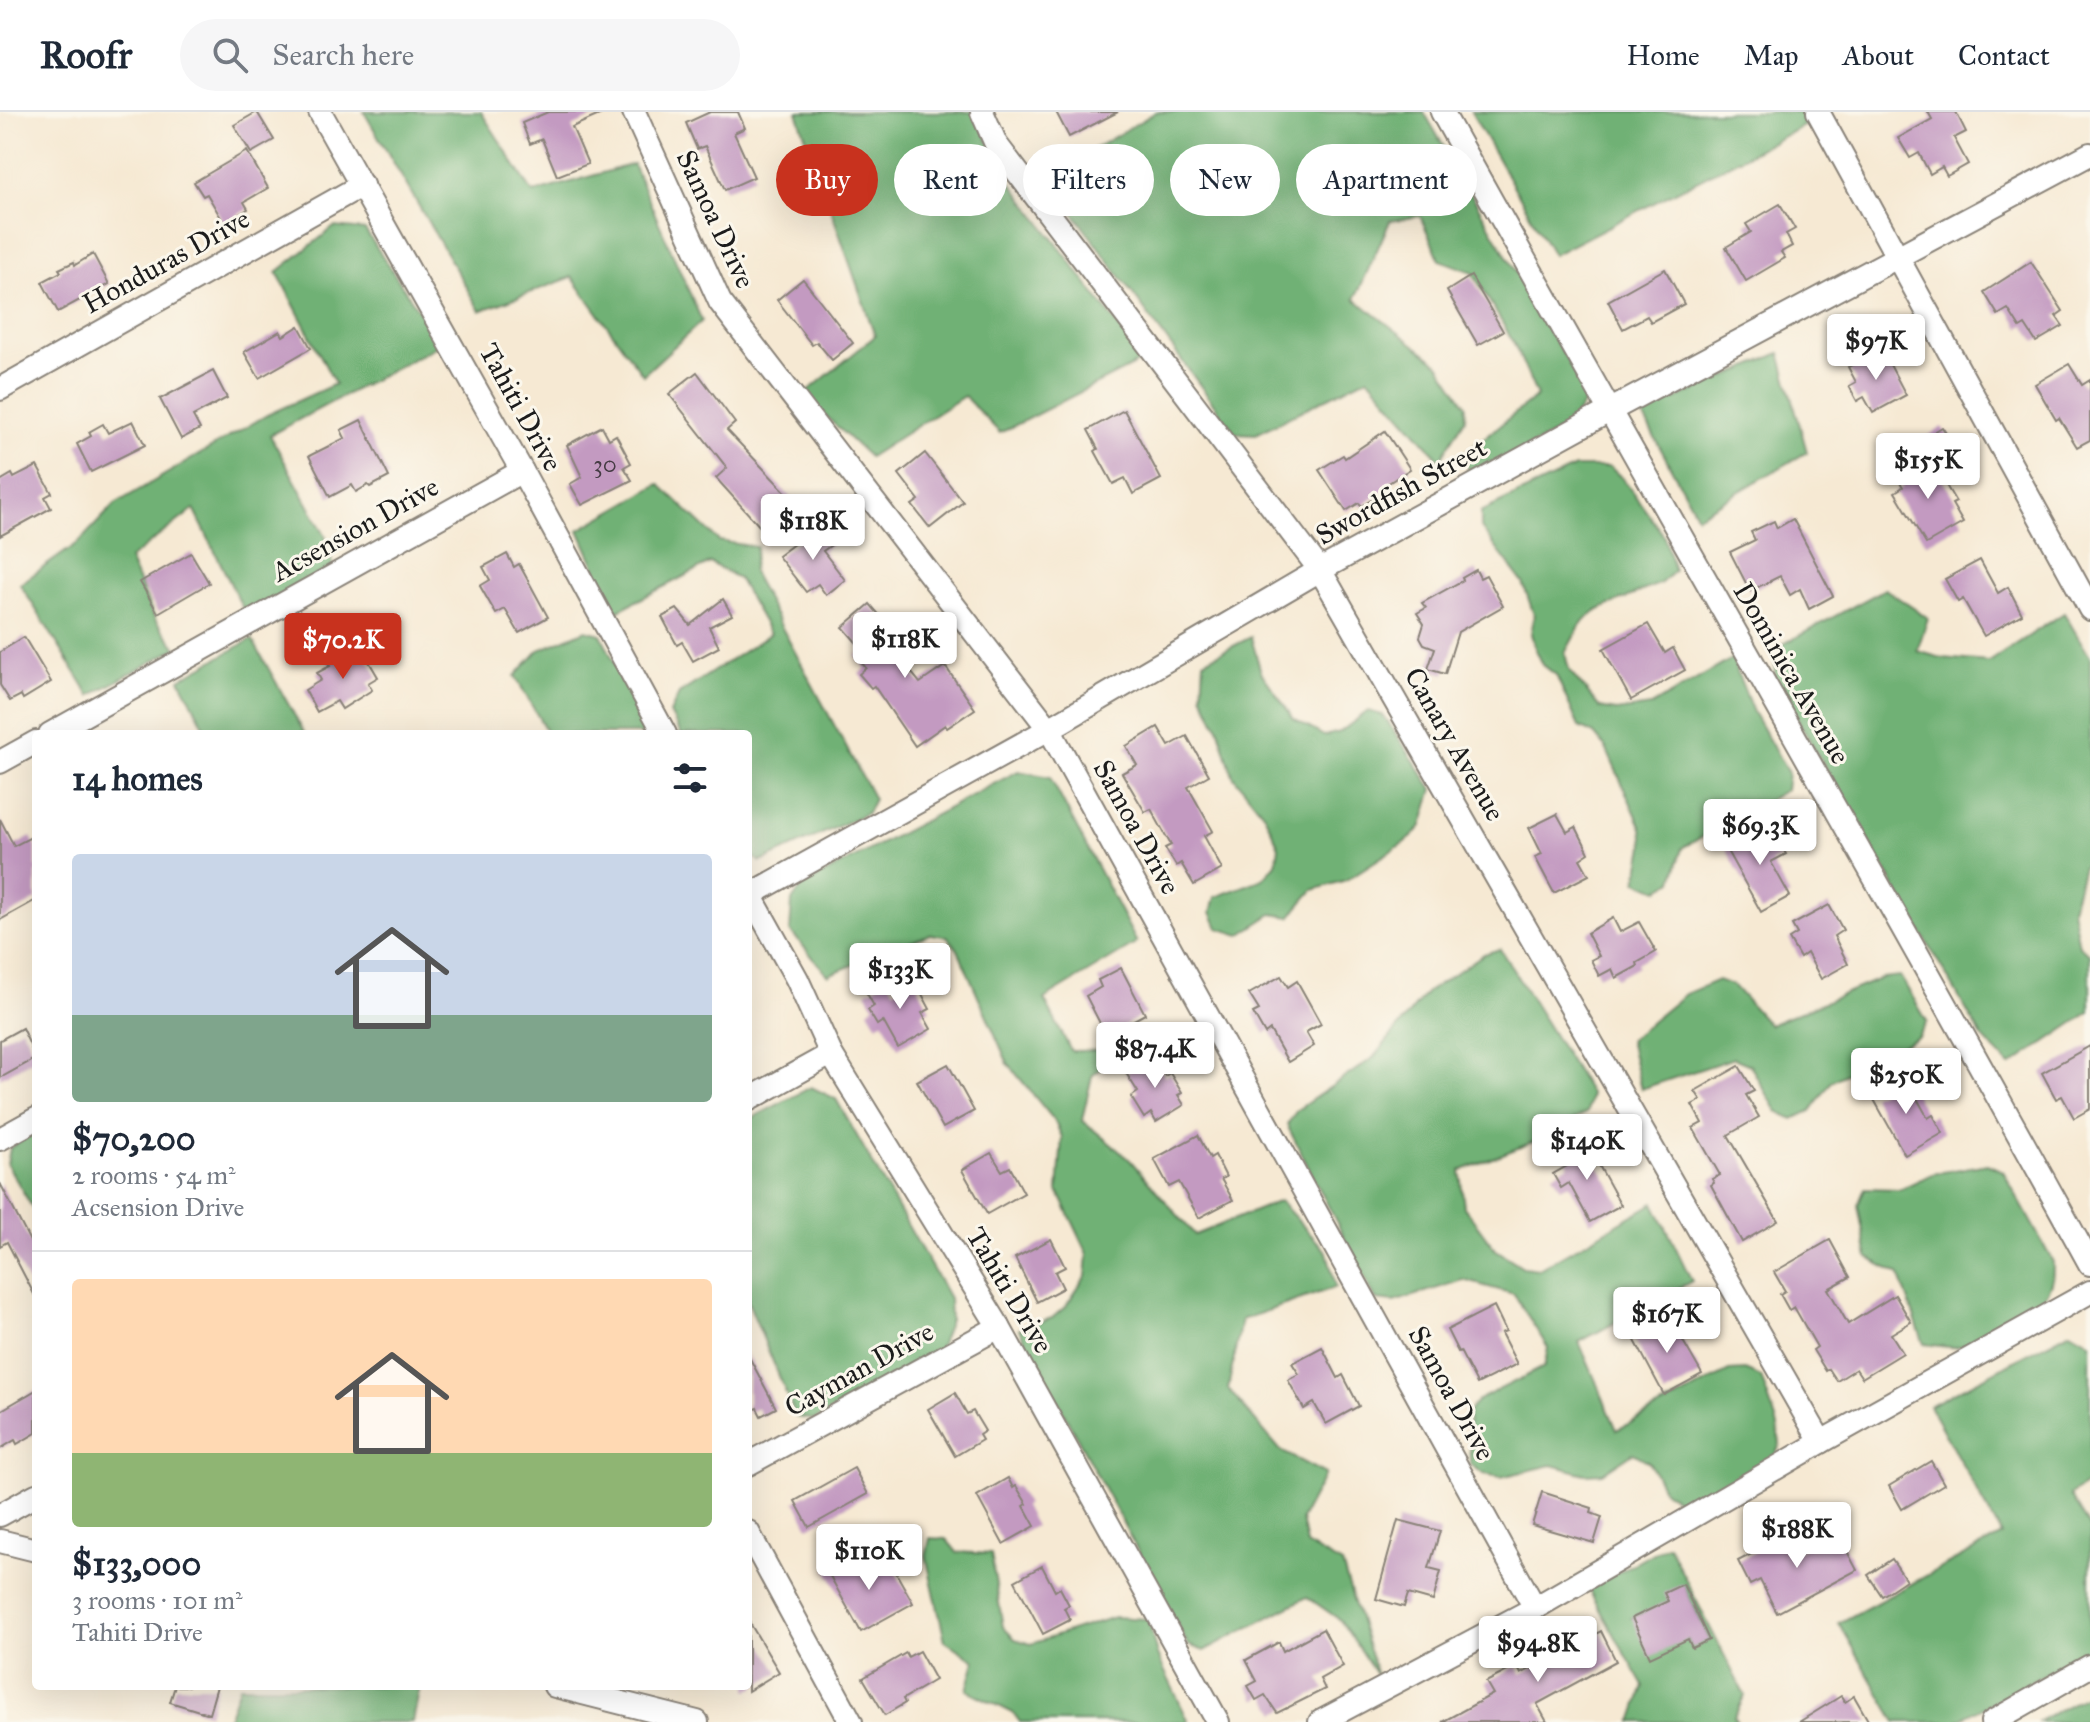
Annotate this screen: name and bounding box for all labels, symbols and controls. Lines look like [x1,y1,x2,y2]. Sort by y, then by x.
search box [180,19,740,91]
text: Roofr [40,32,132,78]
icon: search [208,33,252,77]
text: Search here [272,37,414,73]
text: Home [1627,38,1700,73]
text: Map [1744,38,1798,73]
text: About [1842,38,1914,73]
text: Contact [1958,38,2050,73]
street label: Samoa Drive [669,144,763,294]
chip: Buy [776,144,878,216]
chip: Rent [894,144,1007,216]
chip: Filters [1023,144,1154,216]
chip: New [1170,144,1280,216]
chip: Apartment [1296,144,1477,216]
street label: Honduras Drive [76,201,256,321]
pin: $97K [1829,314,1923,382]
text: $97K [1845,324,1907,356]
street label: Tahiti Drive [472,337,570,477]
street label: Swordfish Street [1309,430,1493,552]
pin: $155K [1872,433,1984,501]
text: $155K [1894,443,1962,475]
house number: 30 [593,449,617,479]
street label: Acsension Drive [264,469,445,590]
pin: $118K [757,494,869,562]
text: $118K [779,504,847,536]
street label: Dominica Avenue [1726,576,1858,770]
pin: $118K [849,612,961,680]
pin: $70.2K [278,613,408,681]
text: $118K [871,622,939,654]
text: $70.2K [302,623,384,655]
street label: Canary Avenue [1397,661,1513,827]
street label: Samoa Drive [1086,754,1188,900]
icon: filters [668,756,712,800]
text: 14 homes [72,758,203,799]
pin: $69.3K [1695,799,1825,867]
text: $69.3K [1721,809,1799,841]
icon: home [320,906,464,1050]
pin: $133K [844,943,956,1011]
text: $133K [867,953,933,985]
pin: $87.4K [1090,1022,1220,1090]
text: $87.4K [1114,1032,1196,1064]
pin: $250K [1850,1048,1962,1116]
text: $250K [1869,1058,1943,1090]
pin: $140K [1531,1114,1643,1182]
text: $70,200 [72,1118,195,1159]
text: $140K [1550,1124,1624,1156]
text: 2 rooms · 54 m² [72,1159,236,1191]
text: Acsension Drive [72,1191,244,1223]
street label: Tahiti Drive [959,1221,1061,1359]
pin: $167K [1611,1287,1723,1355]
text: $167K [1631,1297,1703,1329]
street label: Cayman Drive [778,1314,940,1424]
street label: Samoa Drive [1401,1320,1503,1466]
icon: home [320,1331,464,1475]
pin: $188K [1741,1502,1853,1570]
text: $188K [1761,1512,1833,1544]
pin: $110K [813,1524,925,1592]
text: $110K [834,1534,904,1566]
text: $133,000 [72,1543,201,1584]
text: 3 rooms · 101 m² [72,1584,243,1616]
text: Tahiti Drive [72,1616,203,1648]
pin: $94.8K [1473,1616,1603,1684]
text: $94.8K [1497,1626,1579,1658]

